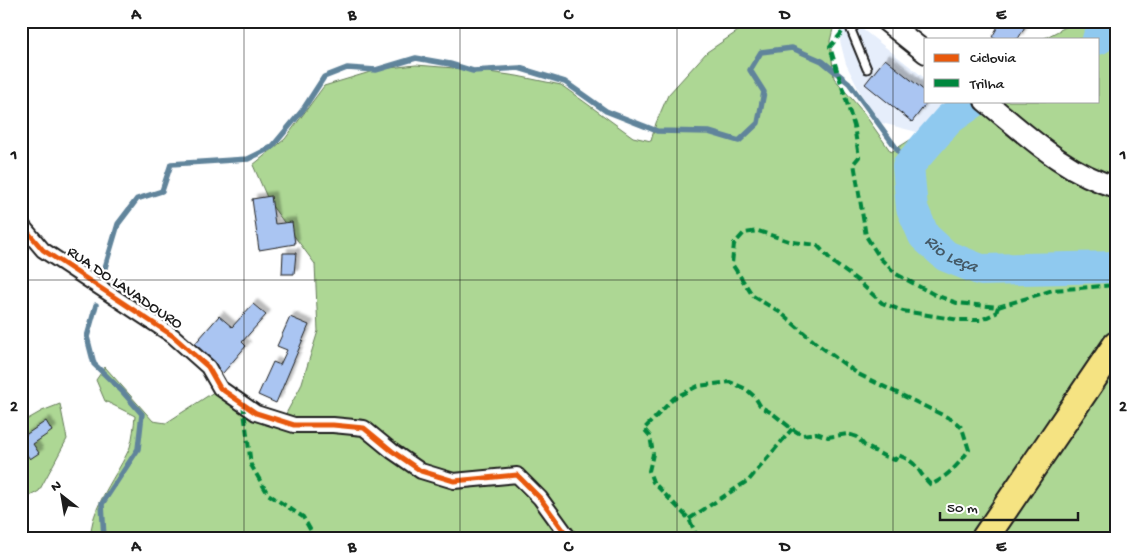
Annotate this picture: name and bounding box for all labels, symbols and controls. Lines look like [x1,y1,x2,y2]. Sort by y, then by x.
text: A [130,7,142,26]
text: B [347,7,357,26]
text: C [563,7,574,26]
text: D [778,7,791,26]
text: E [996,7,1007,26]
legend [924,38,1100,102]
text: Ciclovia [970,50,1016,68]
text: Trilha [969,76,1005,94]
text: 1 [10,147,17,166]
text: 1 [1119,147,1126,166]
water label: Rio Leça [920,231,982,278]
street label: RUA DO LAVADOURO [62,243,186,335]
text: 2 [10,399,18,418]
text: 2 [1119,399,1127,418]
north arrow [38,472,88,522]
text: N [48,477,65,497]
scale bar [940,489,1077,521]
text: 50 m [947,500,978,518]
text: A [130,539,142,558]
text: B [347,539,357,558]
text: C [563,539,574,558]
text: D [778,539,791,558]
text: E [996,539,1007,558]

